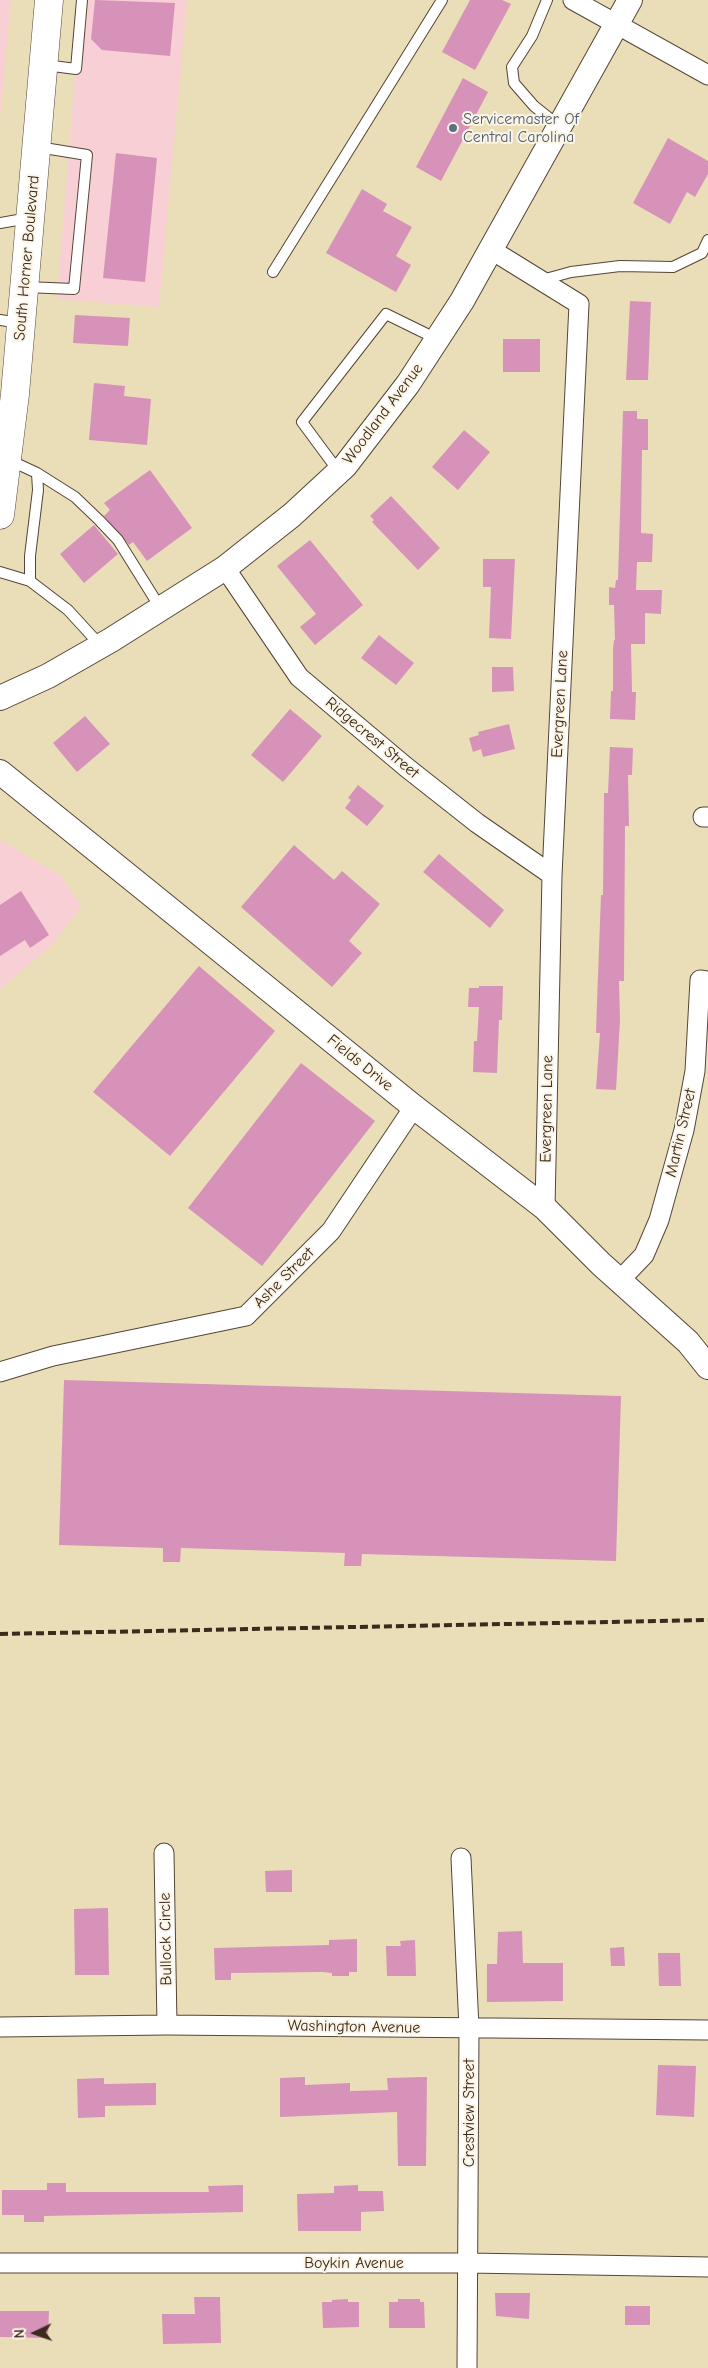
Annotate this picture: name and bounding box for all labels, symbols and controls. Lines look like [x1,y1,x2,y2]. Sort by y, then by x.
place label: Servicemaster Of Central Carolina [463,109,579,147]
marker: Servicemaster Of Central Carolina [447,122,459,134]
street label: South Horner Boulevard [10,174,44,342]
street label: Woodland Avenue [339,360,427,468]
street label: Evergreen Lane [548,650,572,758]
street label: Ridgecrest Street [321,693,423,783]
street label: Fields Drive [323,1031,397,1095]
street label: Evergreen Lane [536,1055,558,1163]
street label: Martin Street [661,1087,701,1179]
street label: Ashe Street [250,1244,318,1312]
street label: Bullock Circle [156,1892,176,1986]
street label: Washington Avenue [287,2016,421,2038]
street label: Crestview Street [459,2059,479,2167]
street label: Boykin Avenue [304,2253,404,2273]
north arrow [10,2308,60,2358]
text: N [11,2329,28,2339]

